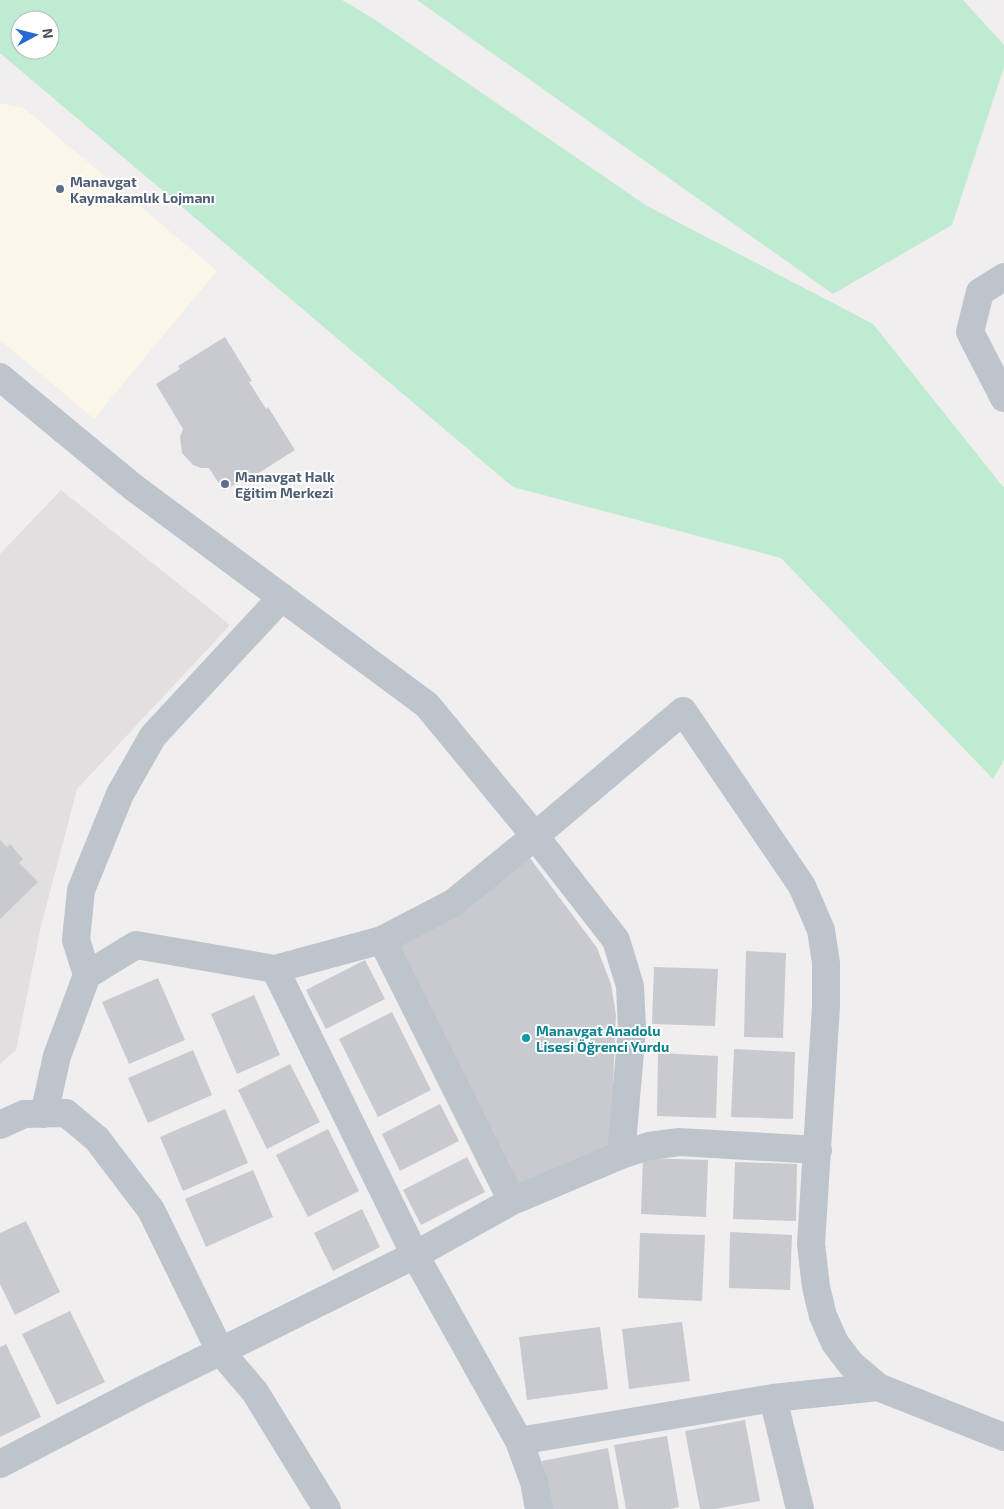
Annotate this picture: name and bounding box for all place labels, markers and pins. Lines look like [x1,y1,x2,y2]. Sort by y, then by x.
place label: Manavgat Kaymakamlık Lojmanı [70,173,215,206]
marker: Manavgat Kaymakamlık Lojmanı [54,183,66,195]
place label: Manavgat Halk Eğitim Merkezi [235,468,335,501]
marker: Manavgat Halk Eğitim Merkezi [219,478,231,490]
place label: Manavgat Anadolu Lisesi Öğrenci Yurdu [536,1022,669,1055]
marker: Manavgat Anadolu Lisesi Öğrenci Yurdu [520,1032,532,1044]

